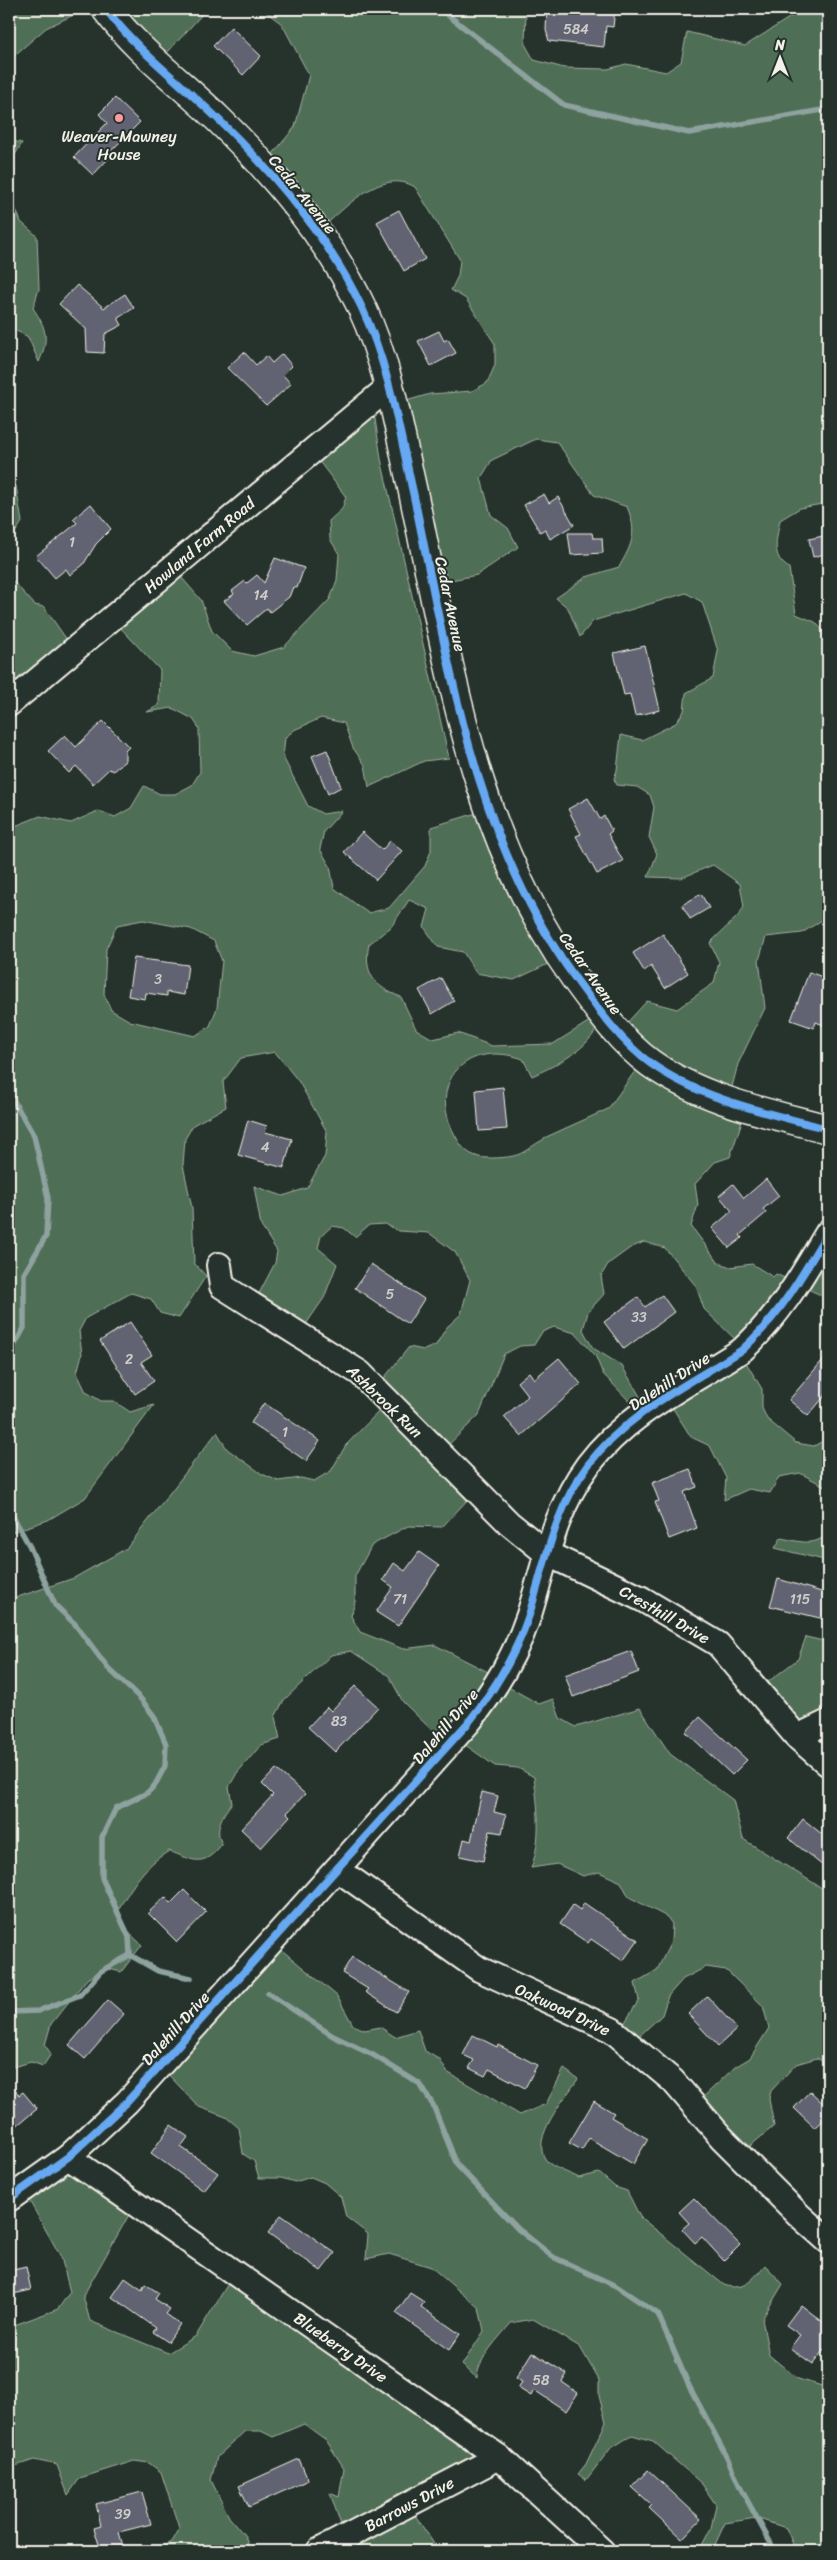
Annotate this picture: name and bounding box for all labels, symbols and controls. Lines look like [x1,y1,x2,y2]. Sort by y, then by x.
house number: 584 [563,17,589,42]
north arrow [754,32,804,82]
text: N [774,33,785,58]
marker: Weaver-Mawney House [113,112,125,124]
place label: Weaver-Mawney House [61,122,177,169]
street label: Cedar Avenue [261,148,344,241]
street label: Howland Farm Road [137,489,263,601]
house number: 1 [69,530,75,555]
street label: Cedar Avenue [426,554,475,654]
house number: 14 [254,583,269,608]
street label: Cedar Avenue [551,925,630,1021]
house number: 3 [154,967,162,992]
house number: 4 [261,1135,270,1160]
house number: 5 [386,1282,395,1307]
house number: 33 [631,1305,647,1330]
street label: Dalehill Drive [623,1344,716,1419]
house number: 2 [125,1347,133,1372]
street label: Ashbrook Run [339,1356,430,1446]
house number: 1 [282,1420,288,1445]
street label: Cresthill Drive [614,1577,716,1652]
house number: 71 [393,1587,407,1612]
house number: 115 [790,1587,811,1612]
street label: Dalehill Drive [404,1681,486,1771]
house number: 83 [331,1709,347,1734]
street label: Oakwood Drive [510,1975,616,2044]
street label: Dalehill Drive [134,1984,217,2072]
street label: Blueberry Drive [288,2304,394,2391]
house number: 58 [533,2368,550,2393]
street label: Barrows Drive [359,2469,459,2540]
house number: 39 [115,2502,132,2527]

